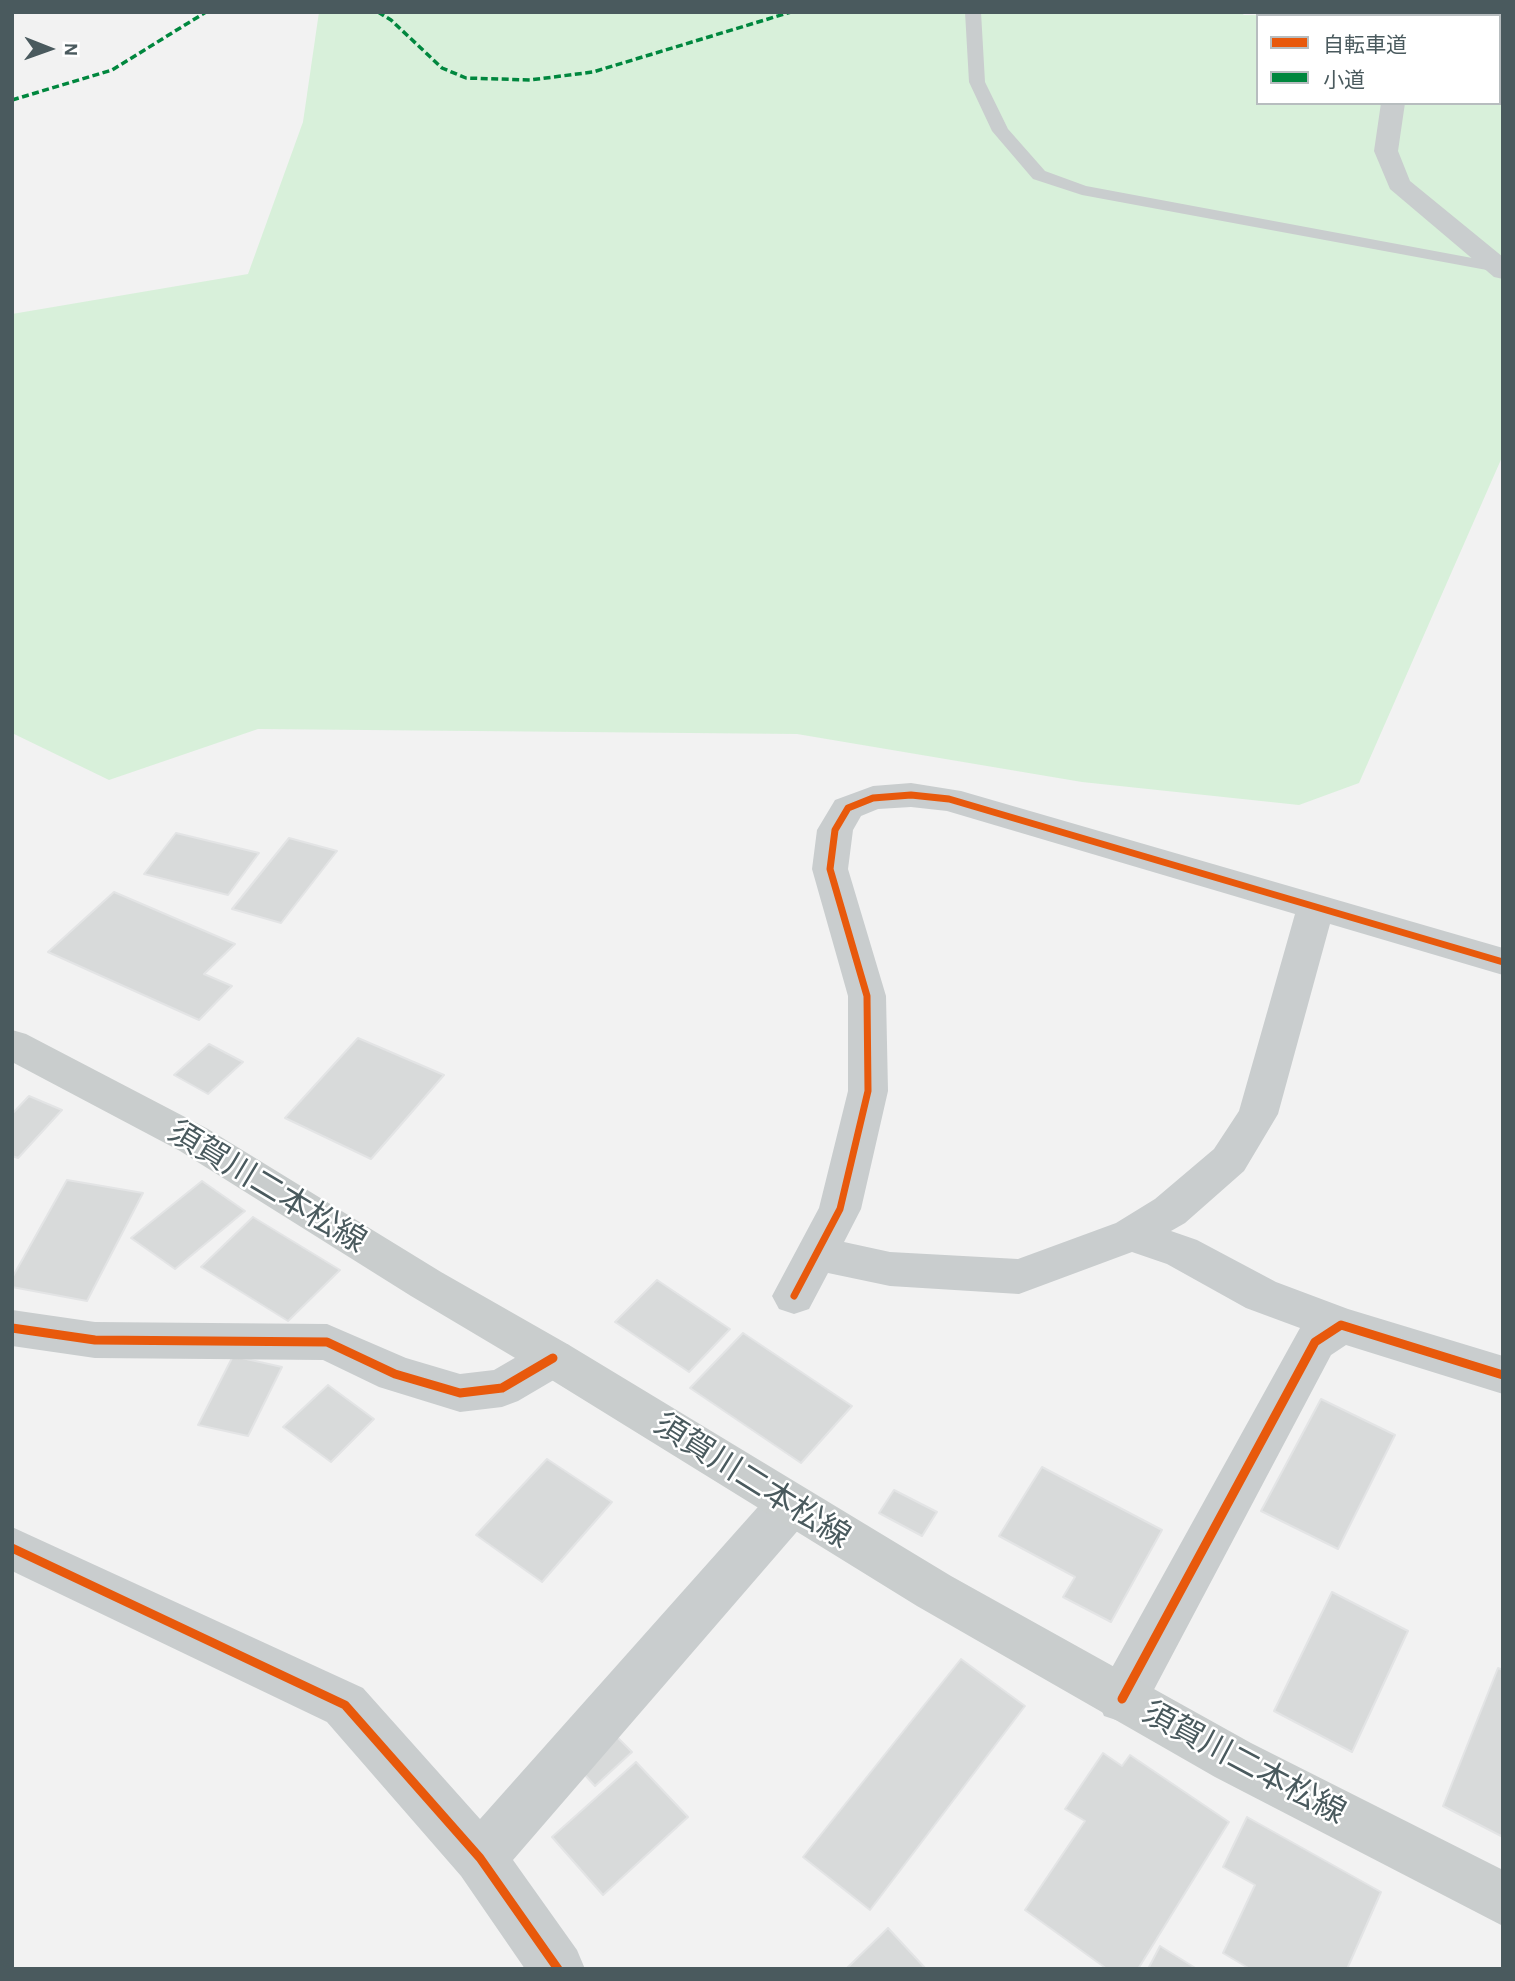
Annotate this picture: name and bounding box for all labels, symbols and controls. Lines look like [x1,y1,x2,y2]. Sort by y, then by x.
north arrow [14,14,84,84]
legend [1256,14,1501,105]
text: 自転車道 [1323,35,1407,56]
text: N [61,43,80,56]
text: 小道 [1323,70,1365,91]
street label: 須賀川二本松線 [161,1113,373,1261]
street label: 須賀川二本松線 [647,1405,857,1557]
street label: 須賀川二本松線 [1136,1693,1352,1833]

